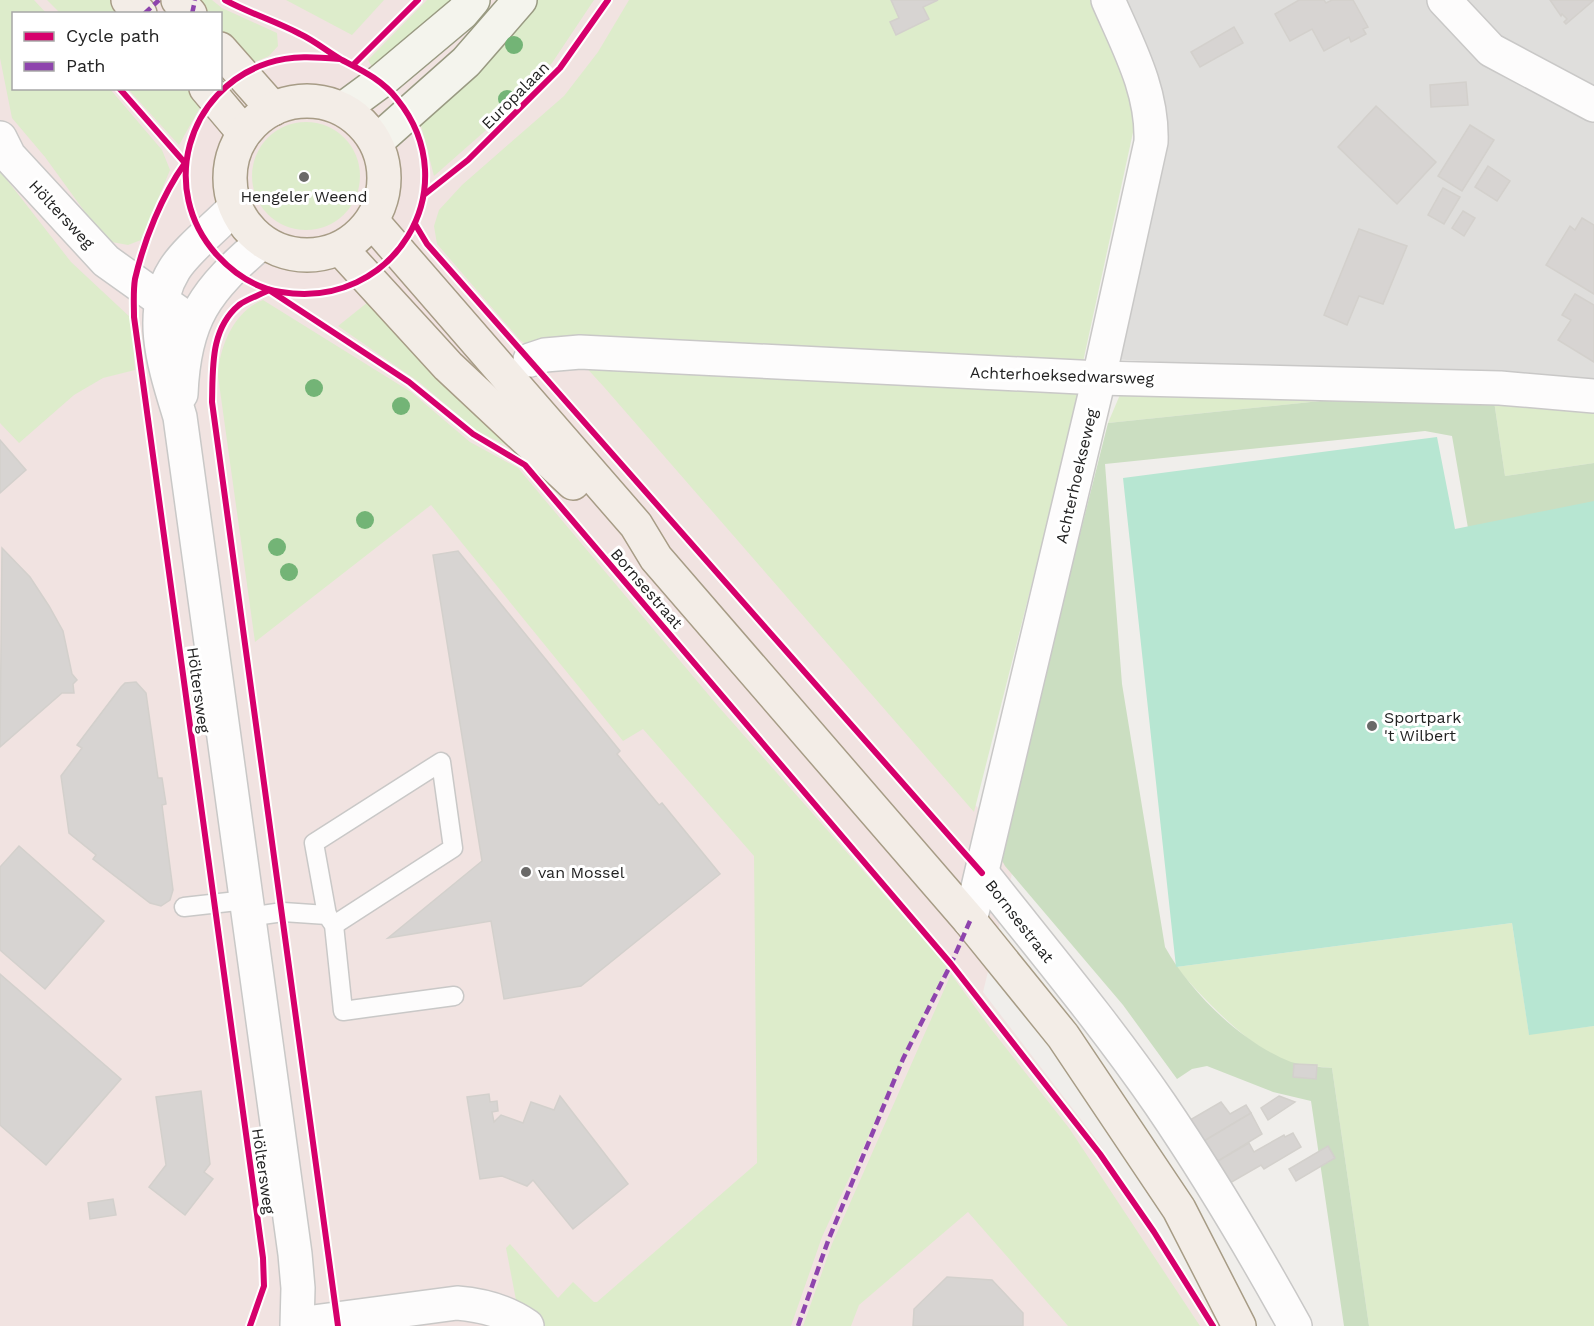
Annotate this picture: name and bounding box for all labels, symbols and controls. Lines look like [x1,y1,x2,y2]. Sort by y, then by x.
legend [12,12,222,90]
text: Cycle path [66,25,160,46]
text: Path [66,55,106,76]
street label: Europalaan [478,58,553,133]
marker: Hengeler Weend [297,170,311,184]
street label: Höltersweg [25,176,98,253]
place label: Hengeler Weend [240,187,368,206]
street label: Achterhoeksedwarsweg [970,363,1155,388]
street label: Achterhoekseweg [1052,406,1101,545]
street label: Bornsestraat [607,544,687,633]
street label: Höltersweg [183,646,214,735]
place label: Sportpark 't Wilbert [1384,708,1461,745]
marker: Sportpark 't Wilbert [1365,719,1379,733]
place label: van Mossel [538,863,625,882]
marker: van Mossel [519,865,533,879]
street label: Bornsestraat [981,876,1058,967]
street label: Höltersweg [248,1127,279,1216]

